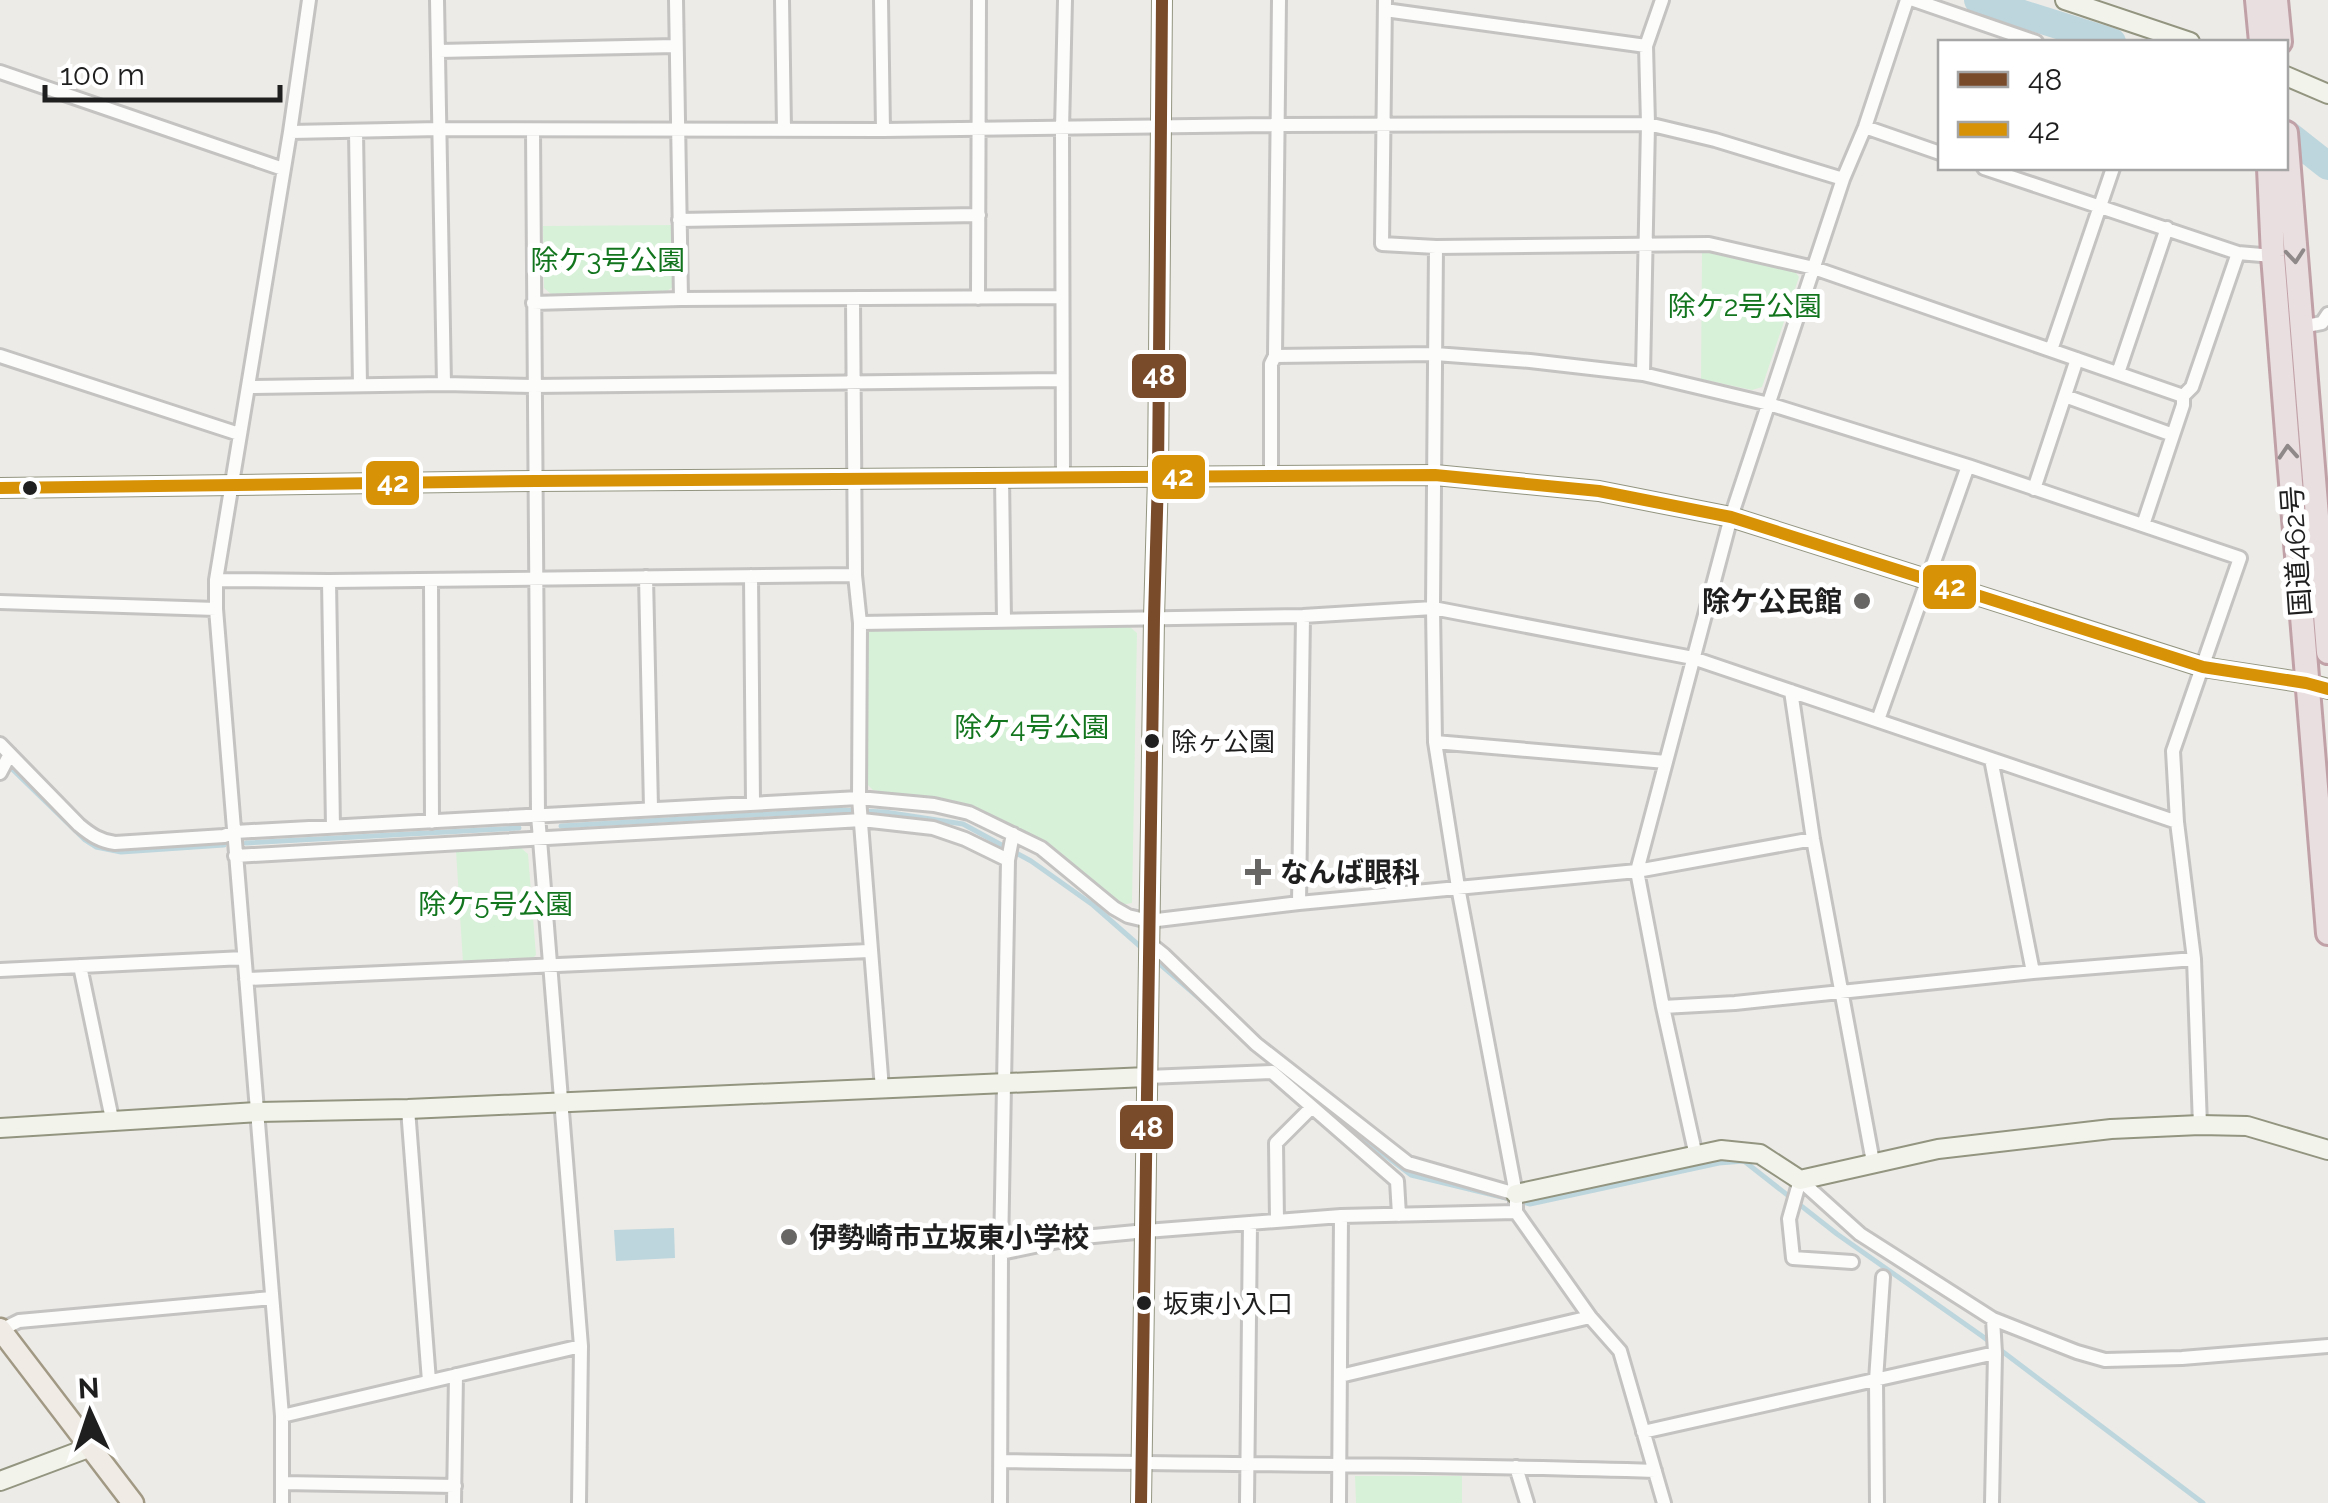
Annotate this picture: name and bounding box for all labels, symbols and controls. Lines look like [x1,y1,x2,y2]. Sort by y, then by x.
scale bar [45,40,280,102]
legend [1938,40,2288,170]
text: 100 m [60,57,145,92]
text: 48 [2028,62,2062,97]
text: 42 [2028,112,2060,147]
park label: 除ケ3号公園 [531,244,685,277]
one-way arrow [2284,249,2306,265]
park label: 除ケ2号公園 [1668,290,1822,323]
line badge: 48 [1130,352,1188,400]
text: 48 [1143,359,1175,392]
one-way arrow [2278,444,2299,460]
line badge: 42 [1150,453,1207,501]
line badge: 42 [364,459,421,507]
text: 42 [1162,460,1194,493]
text: 42 [377,466,409,499]
unlabelled marker [20,478,40,498]
street label: 国道462号 [2275,485,2318,617]
line badge: 42 [1921,563,1978,611]
text: 42 [1934,570,1966,603]
place label: 除ケ公民館 [1702,585,1842,618]
marker: 除ケ公民館 [1851,590,1873,612]
park label: 除ケ4号公園 [954,711,1110,744]
place label: 除ヶ公園 [1171,727,1275,757]
marker: 除ヶ公園 [1142,731,1162,751]
place label: なんば眼科 [1280,856,1420,889]
marker: なんば眼科 [1245,859,1271,885]
park label: 除ケ5号公園 [418,888,574,921]
line badge: 48 [1118,1103,1175,1151]
text: 48 [1131,1111,1163,1144]
place label: 伊勢崎市立坂東小学校 [809,1221,1089,1254]
marker: 伊勢崎市立坂東小学校 [778,1226,800,1248]
place label: 坂東小入口 [1163,1289,1293,1319]
marker: 坂東小入口 [1134,1293,1154,1313]
north arrow [40,1363,140,1463]
text: N [77,1371,100,1406]

